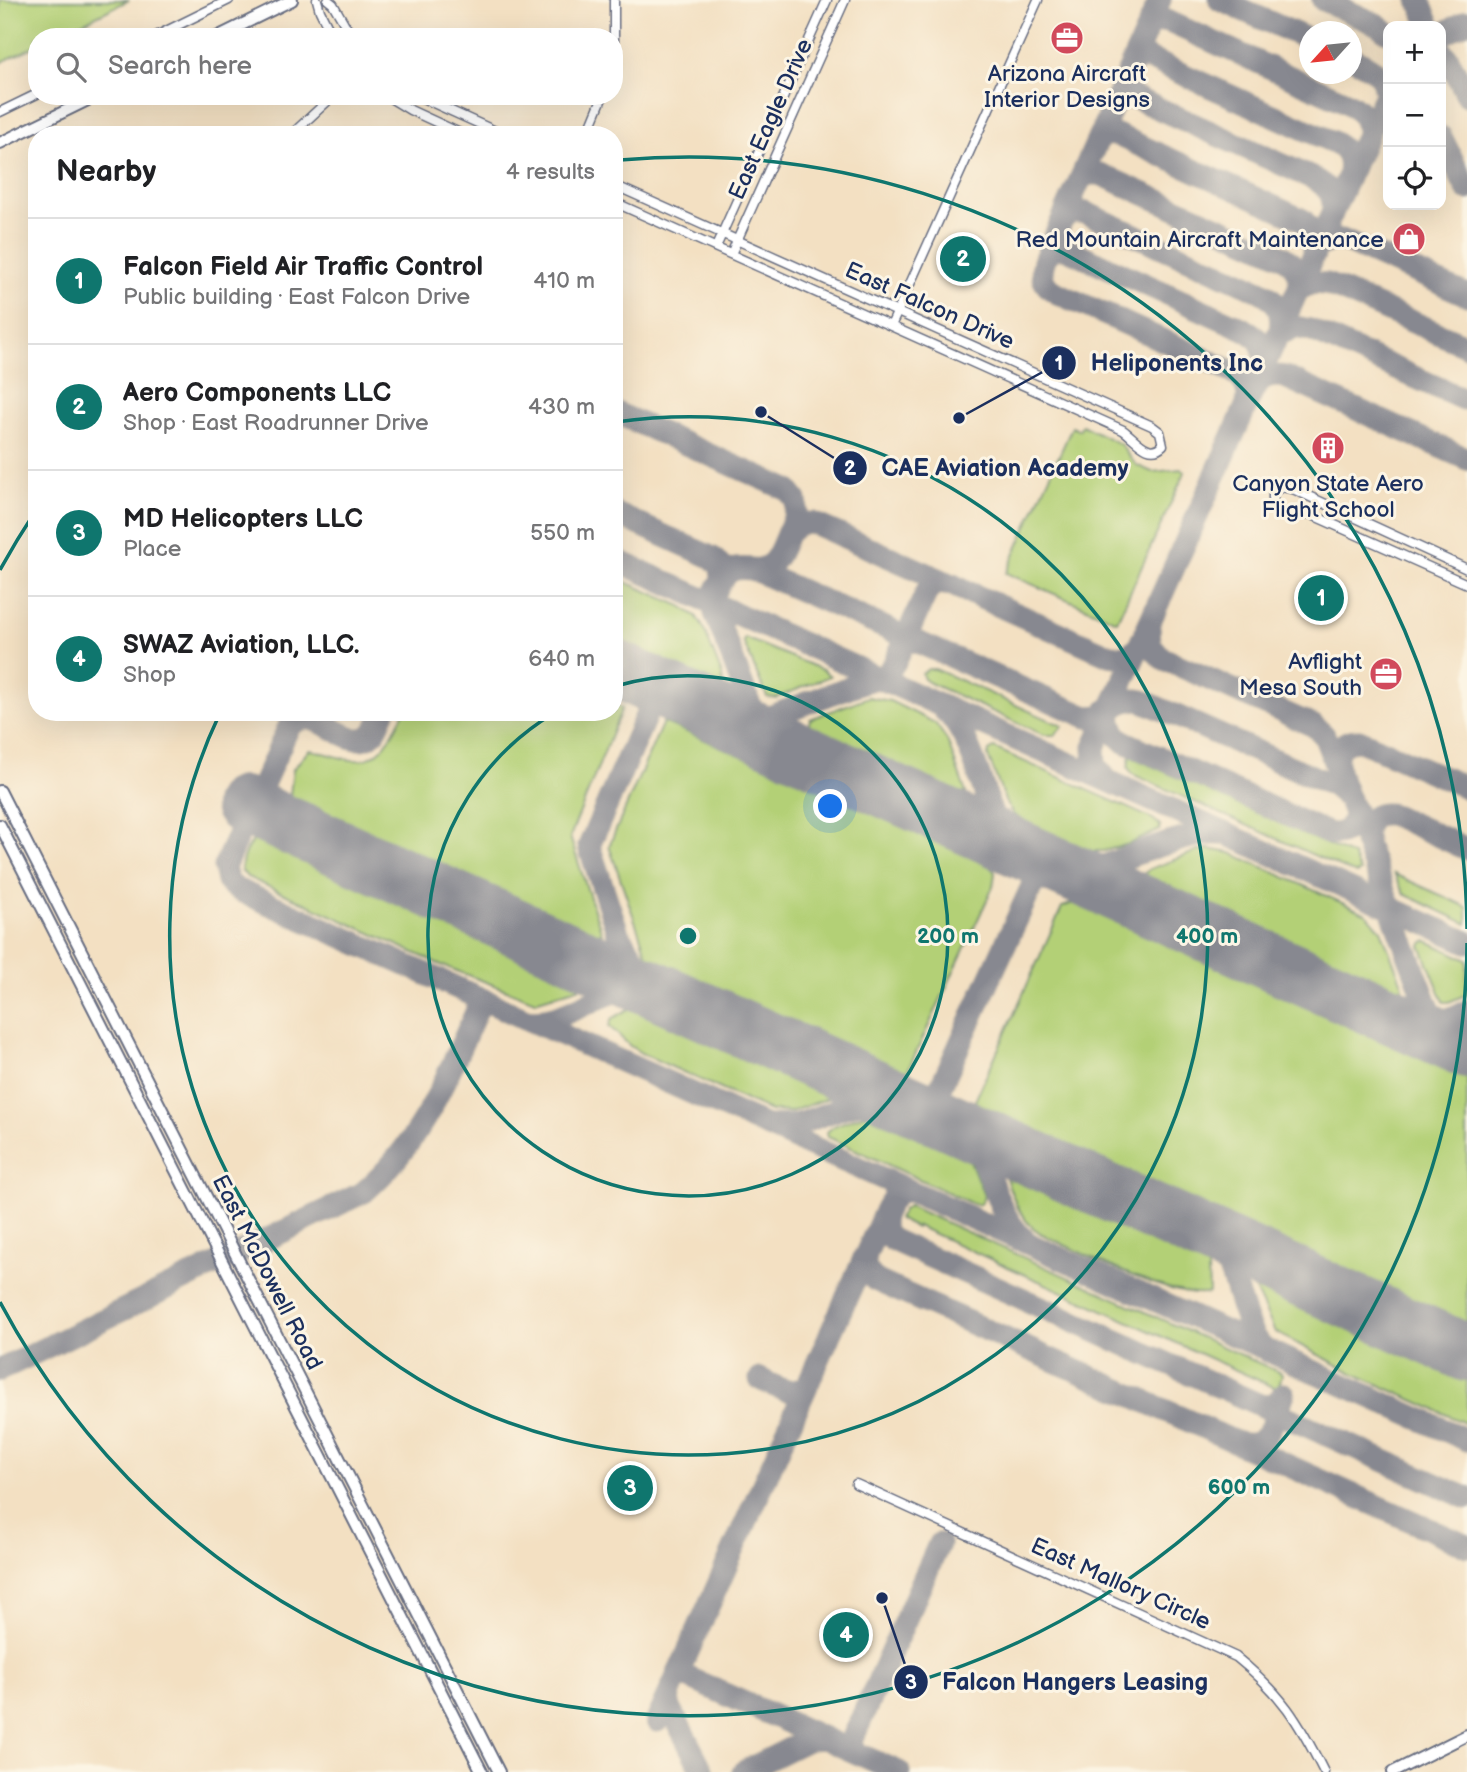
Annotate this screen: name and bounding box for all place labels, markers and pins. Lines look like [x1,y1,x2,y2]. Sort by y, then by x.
office icon: Arizona Aircraft Interior Designs [1048,19,1086,57]
place label: Arizona Aircraft Interior Designs [984,60,1150,114]
shop icon: Red Mountain Aircraft Maintenance [1390,220,1428,258]
place label: Red Mountain Aircraft Maintenance [1015,226,1384,254]
pin: 2 [940,233,986,285]
callout: Heliponents Inc [1042,340,1277,385]
building icon: Canyon State Aero Flight School [1309,429,1347,467]
callout: CAE Aviation Academy [832,445,1143,490]
place label: Canyon State Aero Flight School [1232,470,1424,524]
pin: 1 [1298,572,1344,624]
place label: Avflight Mesa South [1239,648,1362,702]
office icon: Avflight Mesa South [1367,655,1405,693]
centre of rings [676,924,700,948]
pin: 3 [607,1462,653,1514]
pin: 4 [823,1609,869,1661]
callout: Falcon Hangers Leasing [893,1660,1223,1705]

